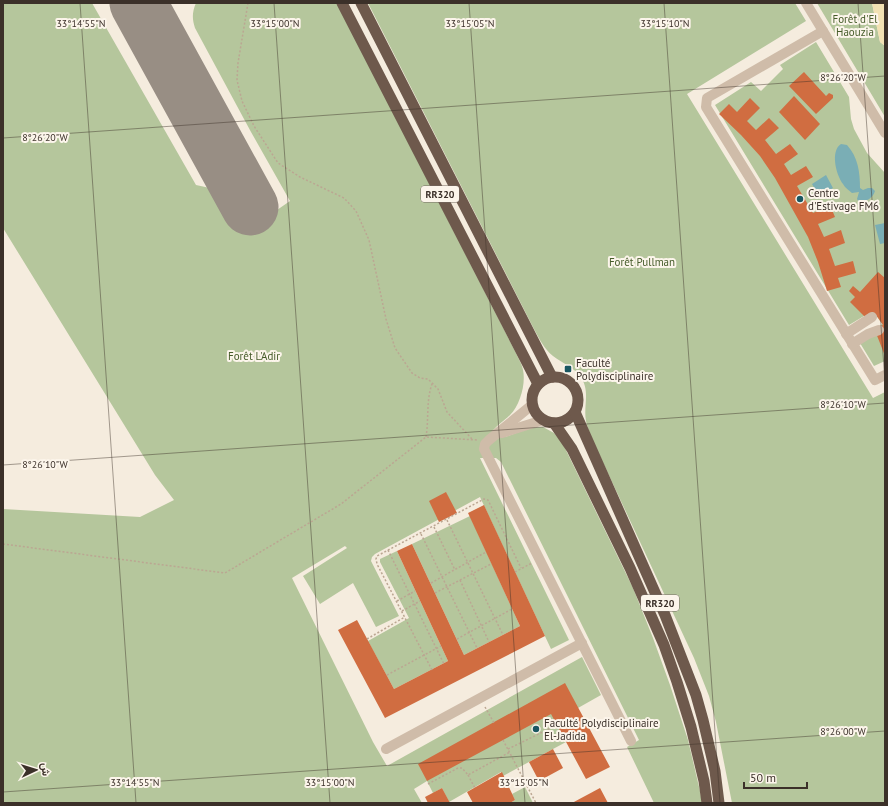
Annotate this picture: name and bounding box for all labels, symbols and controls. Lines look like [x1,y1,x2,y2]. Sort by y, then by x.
park label: Forêt d'El Haouzia [832,12,878,39]
text: 33°14'55"N [56,17,106,30]
text: 33°15'00"N [250,17,300,30]
text: 33°15'05"N [445,17,495,30]
text: 33°15'10"N [640,17,690,30]
text: 8°26'20"W [820,71,867,84]
text: 8°26'20"W [22,131,69,144]
road number: RR320 [421,186,459,202]
place label: Centre d'Estivage FM6 [808,186,879,213]
marker: Centre d'Estivage FM6 [795,194,805,204]
park label: Forêt Pullman [609,255,675,269]
park label: Forêt L'Adir [228,349,280,363]
place label: Faculté Polydisciplinaire [576,356,654,383]
marker: Faculté Polydisciplinaire [563,364,573,374]
text: 8°26'10"W [820,398,867,411]
text: 8°26'10"W [22,458,69,471]
road number: RR320 [641,595,679,611]
place label: Faculté Polydisciplinaire El-Jadida [544,716,659,743]
marker: Faculté Polydisciplinaire El-Jadida [531,724,541,734]
text: 8°26'00"W [820,725,867,738]
north arrow [16,750,56,790]
text: ش [39,762,53,776]
scale bar [744,764,807,790]
text: 50 m [750,770,776,785]
text: 33°14'55"N [110,776,160,789]
text: 33°15'00"N [305,776,355,789]
text: 33°15'05"N [499,776,549,789]

